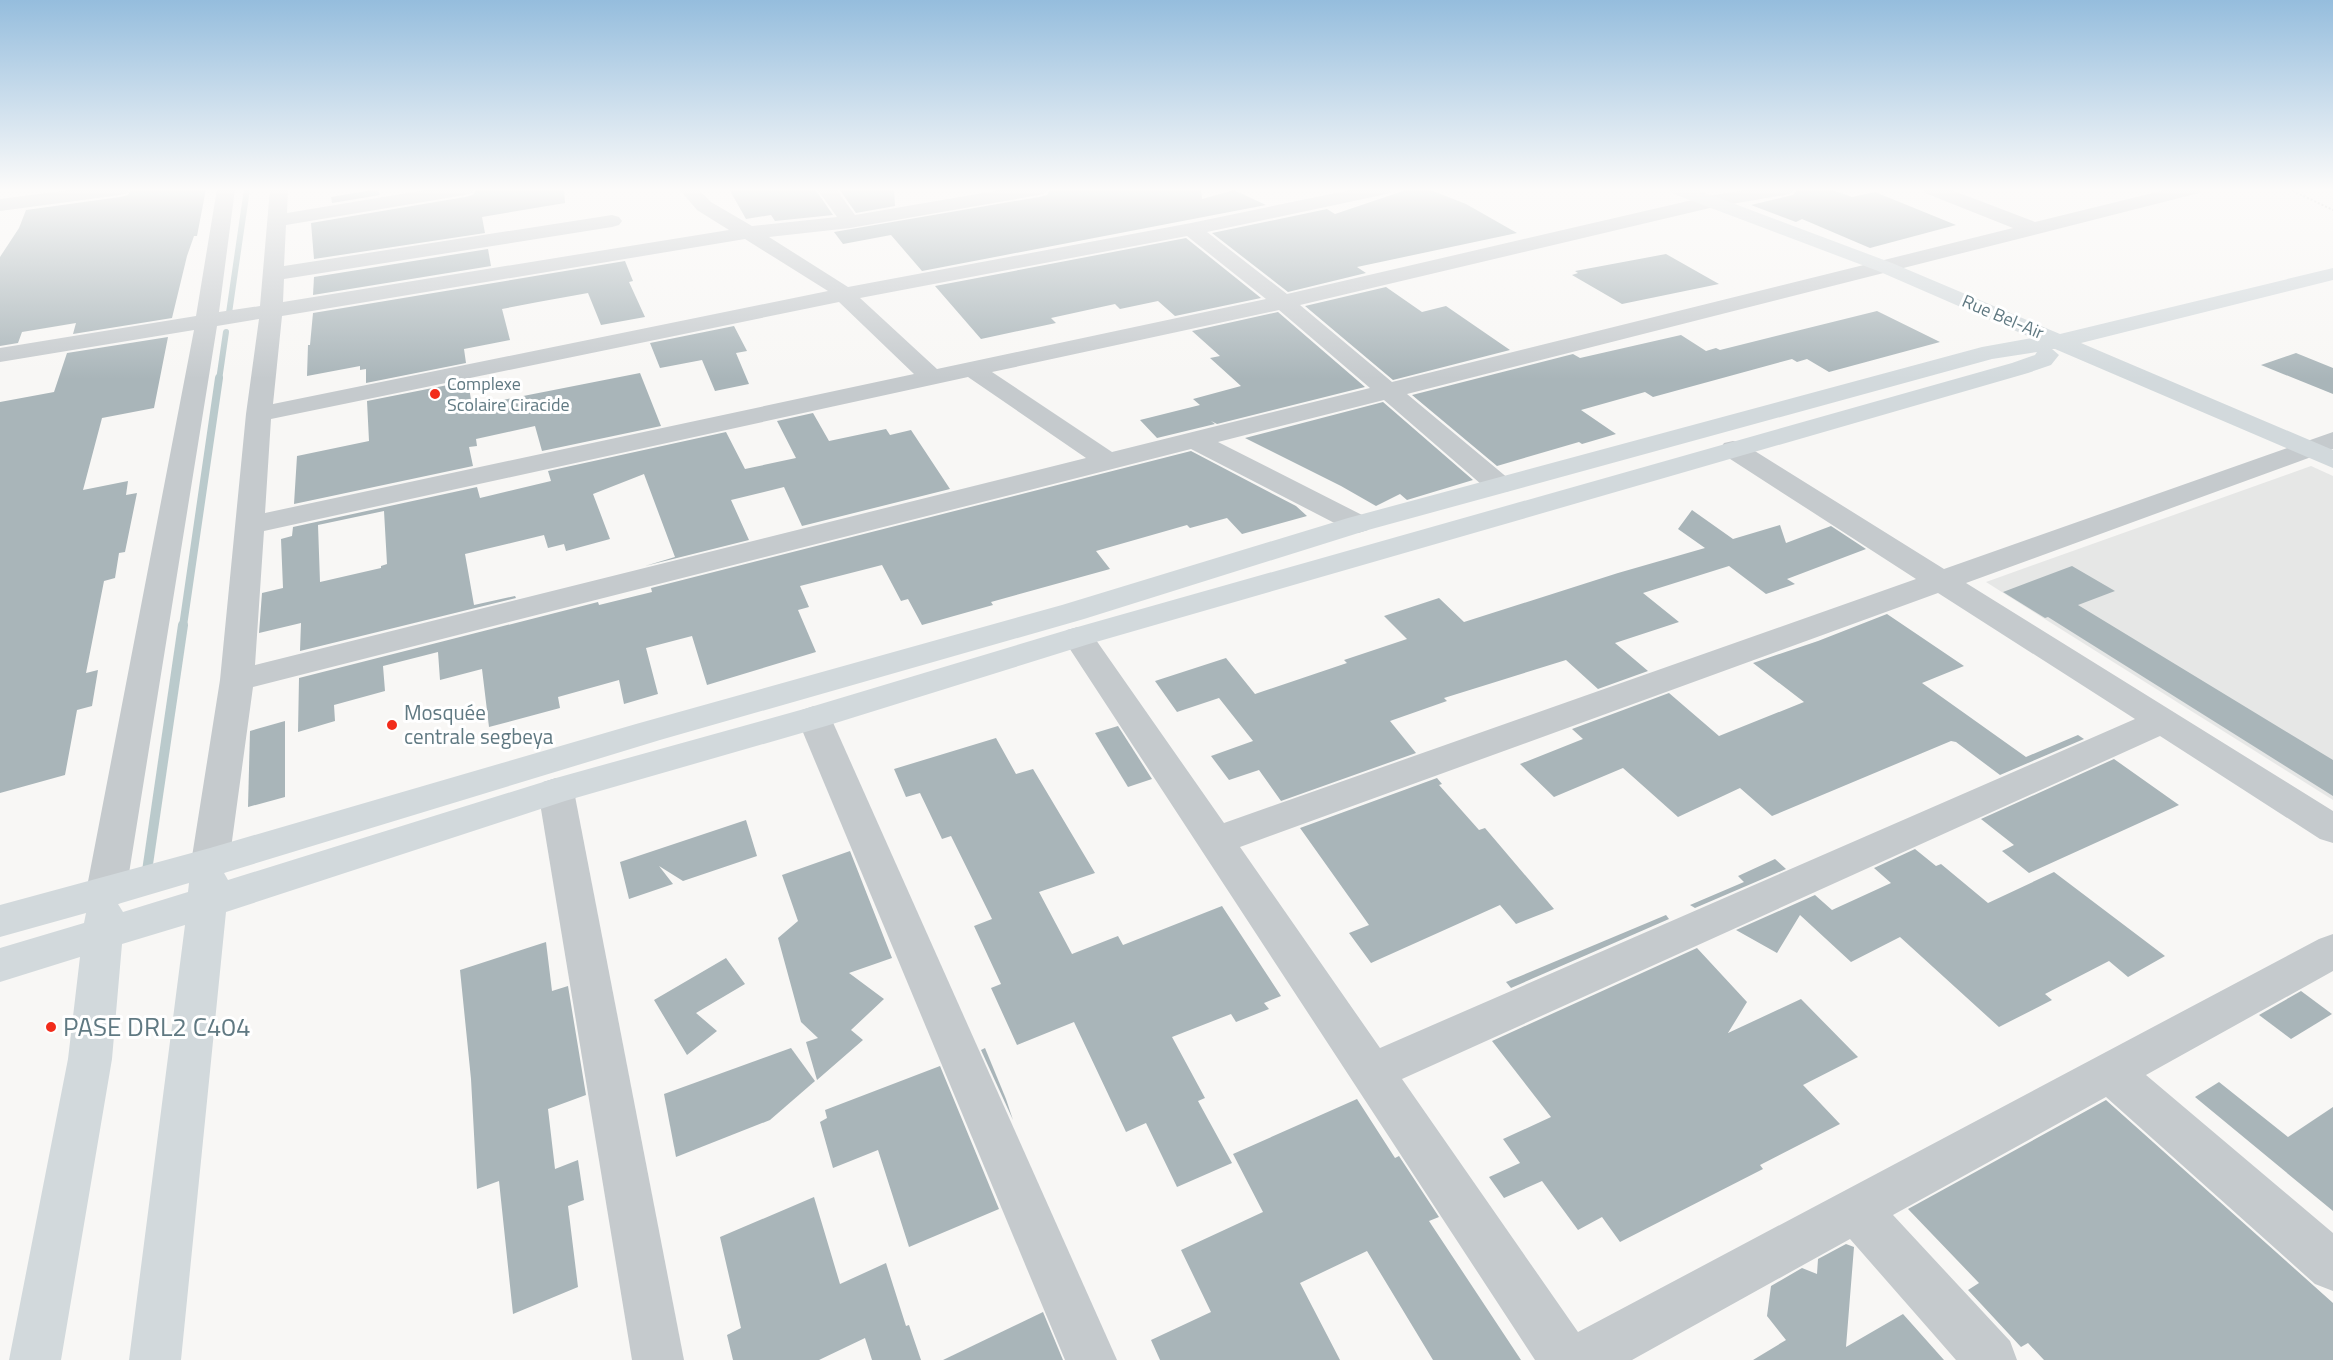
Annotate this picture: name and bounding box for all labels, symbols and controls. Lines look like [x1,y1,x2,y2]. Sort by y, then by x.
street label: Rue Bel-Air [1958,287,2048,346]
place label: Complexe Scolaire Ciracide [447,370,570,418]
marker: Complexe Scolaire Ciracide [428,387,442,401]
place label: Mosquée centrale segbeya [404,696,554,752]
marker: Mosquée centrale segbeya [385,718,399,732]
place label: PASE DRL2 C404 [63,1007,250,1046]
marker: PASE DRL2 C404 [44,1020,58,1034]

